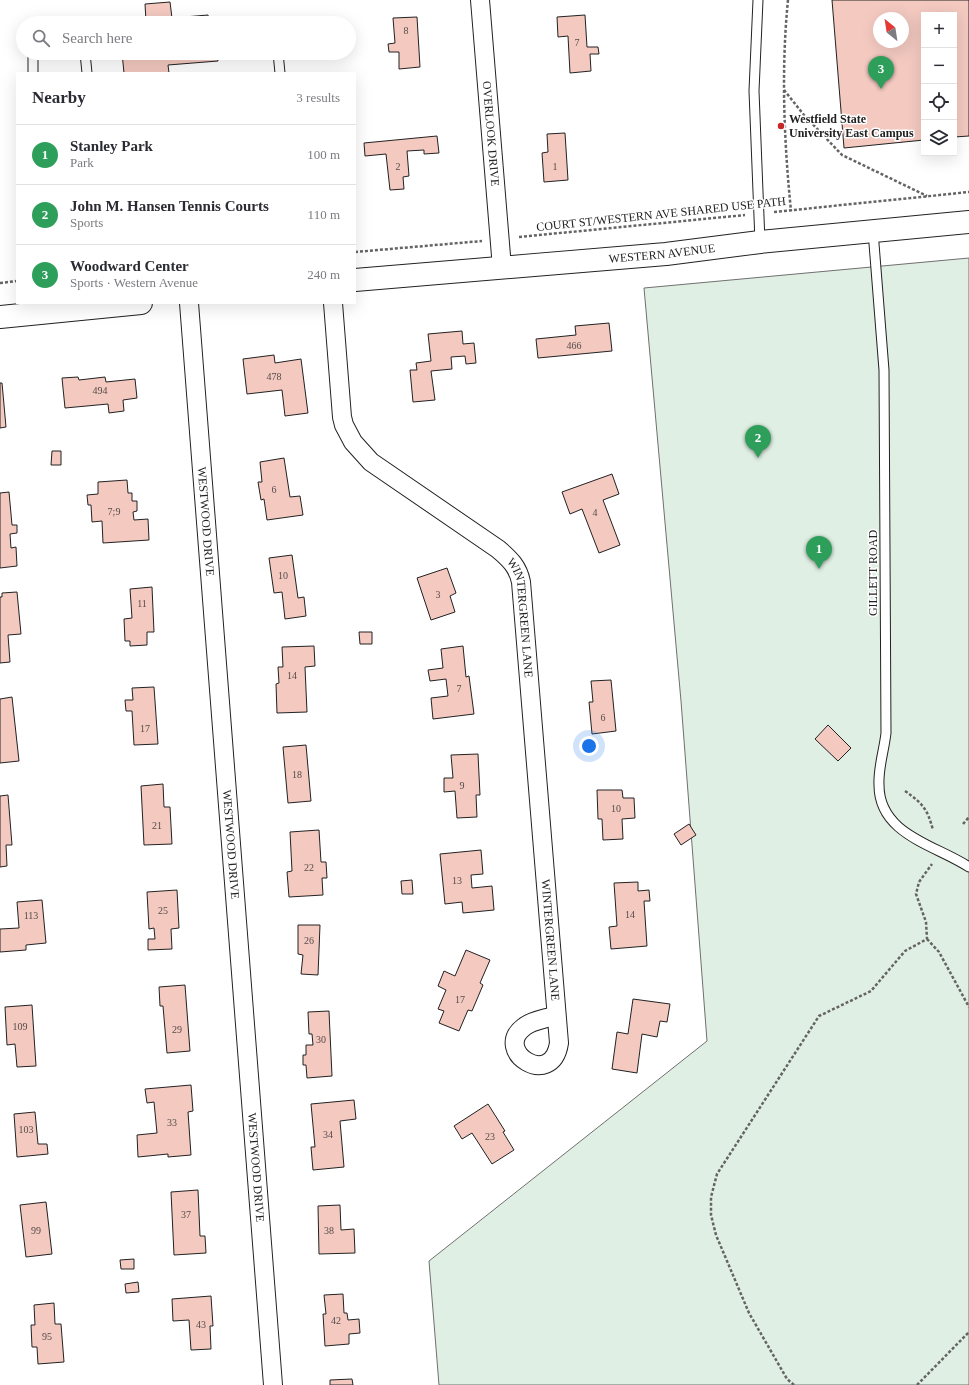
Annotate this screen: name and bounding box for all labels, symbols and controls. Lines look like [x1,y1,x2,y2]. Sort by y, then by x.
north arrow [873,12,909,48]
map controls [921,12,957,156]
button: + [921,12,957,48]
search box [16,16,356,60]
house number: 8 [404,25,409,36]
icon: search [30,27,52,49]
text: Search here [62,30,132,46]
house number: 7 [575,37,580,48]
button: − [921,48,957,84]
pin: 3 [868,56,894,89]
street label: OVERLOOK DRIVE [480,80,502,187]
button: locate [921,84,957,120]
text: Nearby [32,88,86,107]
text: 3 results [296,90,340,105]
place label: Westfield State University East Campus [789,112,914,140]
button: layers [921,120,957,156]
marker: Westfield State University East Campus [776,121,786,131]
text: Stanley Park [70,138,153,154]
text: 1 [42,147,48,162]
text: 100 m [307,147,340,162]
text: Park [70,155,94,170]
house number: 2 [396,161,401,172]
house number: 1 [553,161,558,172]
street label: COURT ST/WESTERN AVE SHARED USE PATH [536,194,787,234]
text: John M. Hansen Tennis Courts [70,198,269,214]
text: 2 [42,207,48,222]
text: 110 m [308,207,340,222]
text: Sports [70,215,103,230]
street label: WESTERN AVENUE [608,241,716,266]
text: Woodward Center [70,258,189,274]
text: 3 [42,267,48,282]
text: 240 m [307,267,340,282]
text: Sports · Western Avenue [70,275,198,290]
house number: 466 [567,340,582,351]
house number: 478 [267,371,282,382]
house number: 494 [93,385,108,396]
pin: 2 [745,425,771,458]
street label: WESTWOOD DRIVE [195,466,217,577]
house number: 6 [272,484,277,495]
house number: 7;9 [108,506,120,517]
house number: 4 [593,507,598,518]
street label: GILLETT ROAD [866,530,880,616]
pin: 1 [806,536,832,569]
street label: WINTERGREEN LANE [504,555,536,678]
house number: 10 [278,570,288,581]
house number: 3 [436,589,441,600]
house number: 11 [137,598,147,609]
house number: 14 [287,670,297,681]
house number: 7 [457,683,462,694]
house number: 6 [601,712,606,723]
house number: 17 [140,723,150,734]
your location [579,736,599,756]
house number: 18 [292,769,302,780]
house number: 9 [460,780,465,791]
street label: WESTWOOD DRIVE [220,789,242,900]
house number: 10 [611,803,621,814]
house number: 21 [152,820,162,831]
house number: 22 [304,862,314,873]
house number: 13 [452,875,462,886]
street label: WINTERGREEN LANE [539,879,562,1001]
house number: 25 [158,905,168,916]
house number: 14 [625,909,635,920]
house number: 113 [24,910,38,921]
house number: 26 [304,935,314,946]
house number: 17 [455,994,465,1005]
house number: 109 [13,1021,28,1032]
house number: 29 [172,1024,182,1035]
house number: 30 [316,1034,326,1045]
street label: WESTWOOD DRIVE [245,1112,267,1223]
house number: 33 [167,1117,177,1128]
house number: 103 [19,1124,34,1135]
house number: 34 [323,1129,333,1140]
house number: 23 [485,1131,495,1142]
house number: 37 [181,1209,191,1220]
house number: 99 [31,1225,41,1236]
house number: 38 [324,1225,334,1236]
house number: 42 [331,1315,341,1326]
house number: 43 [196,1319,206,1330]
house number: 95 [42,1331,52,1342]

